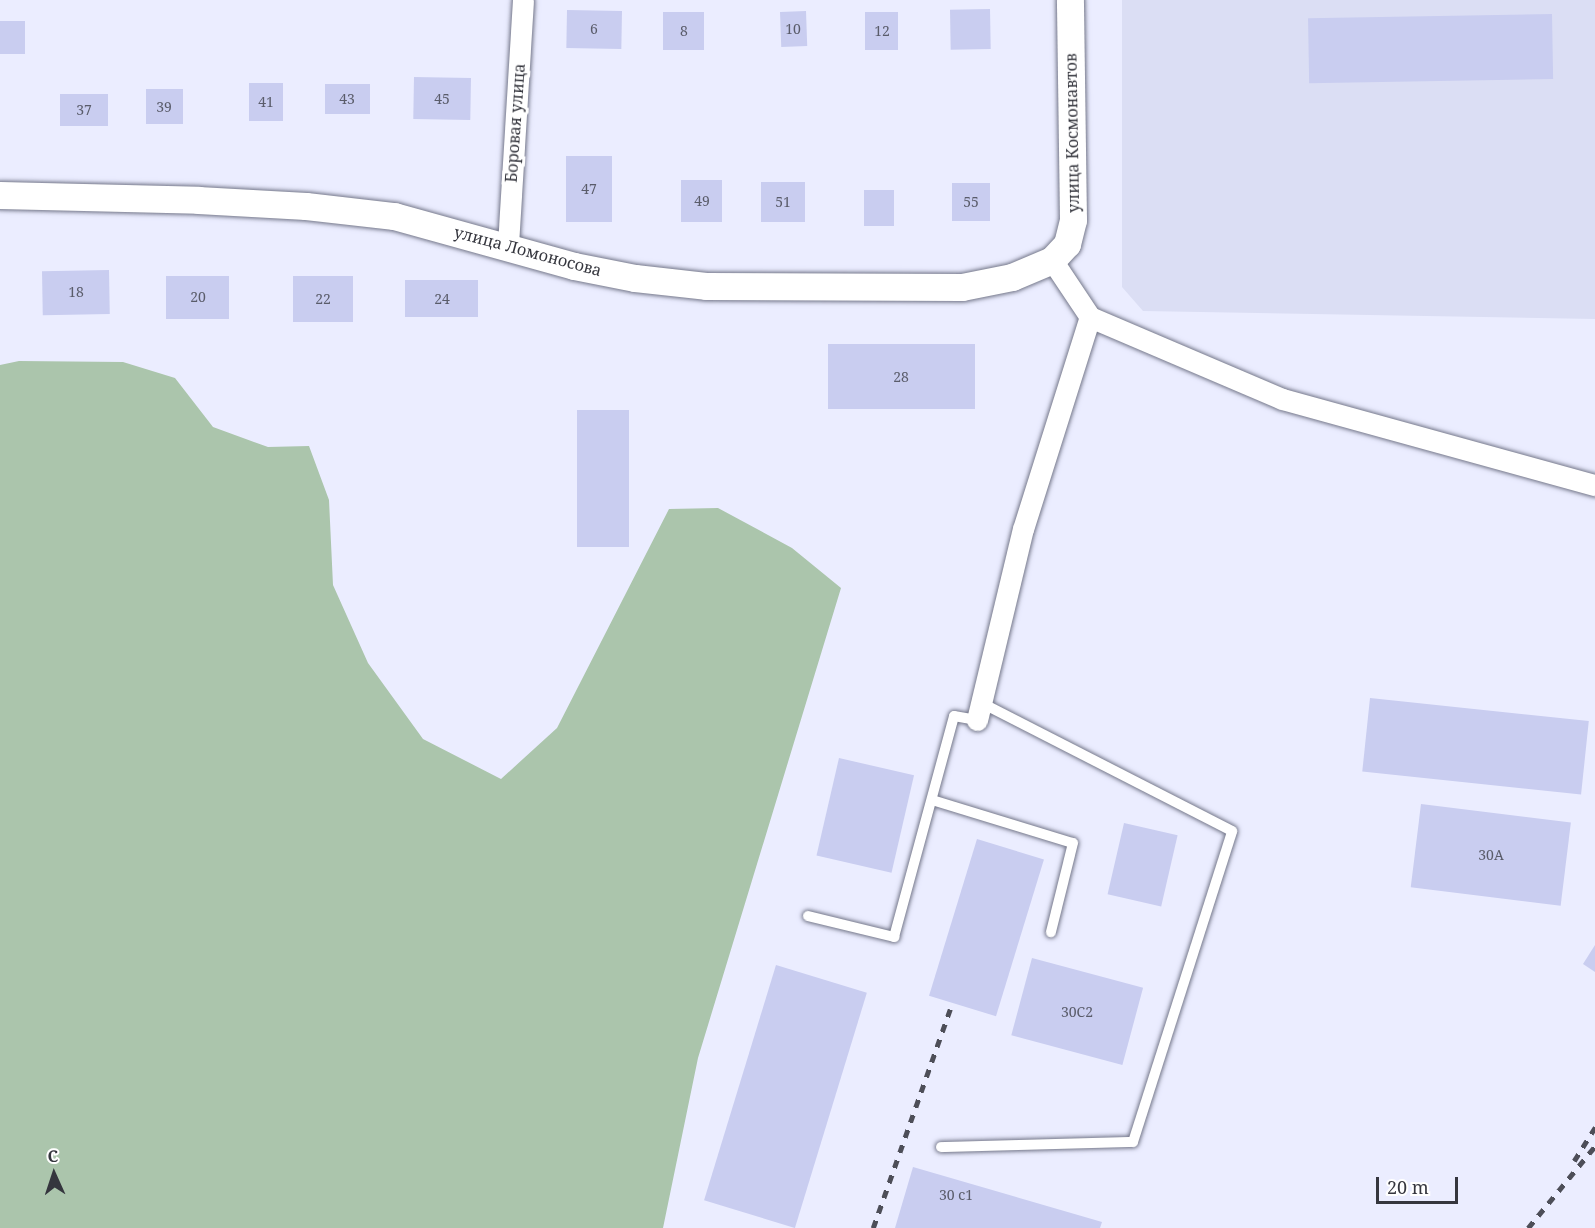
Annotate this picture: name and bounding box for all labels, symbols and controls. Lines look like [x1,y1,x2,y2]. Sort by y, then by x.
house number: 6 [590,21,598,37]
house number: 10 [785,21,801,37]
house number: 8 [680,23,688,39]
house number: 12 [874,23,890,39]
street label: улица Космонавтов [1061,53,1083,213]
street label: Боровая улица [501,63,529,183]
house number: 43 [339,91,355,107]
house number: 45 [434,91,450,107]
house number: 41 [258,94,274,110]
house number: 39 [156,99,172,115]
house number: 37 [76,102,92,118]
house number: 47 [581,181,597,197]
house number: 49 [694,193,710,209]
house number: 51 [775,194,791,210]
house number: 55 [963,194,979,210]
street label: улица Ломоносова [452,222,604,280]
house number: 18 [68,284,84,300]
house number: 20 [190,289,206,305]
house number: 22 [315,291,331,307]
house number: 24 [434,291,450,307]
house number: 28 [893,369,909,385]
house number: 30А [1478,847,1504,863]
house number: 30С2 [1061,1004,1093,1020]
north arrow [24,1144,84,1204]
text: С [47,1145,59,1167]
scale bar [1379,1165,1462,1203]
text: 20 m [1387,1175,1429,1199]
house number: 30 с1 [939,1187,973,1203]

